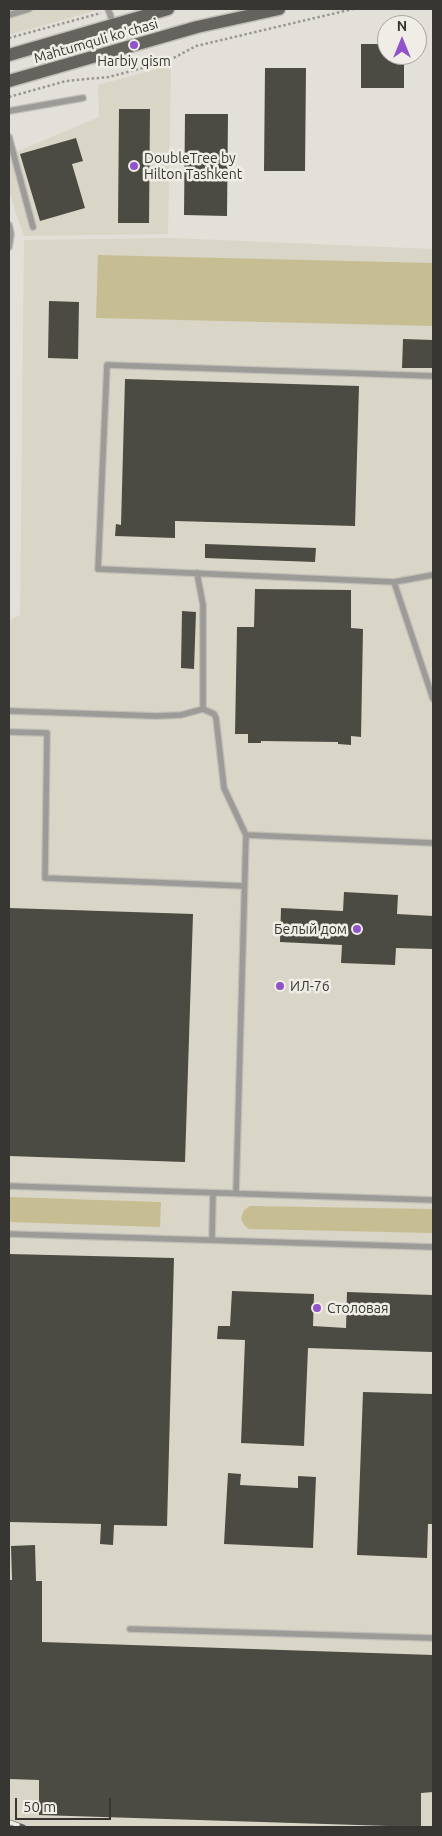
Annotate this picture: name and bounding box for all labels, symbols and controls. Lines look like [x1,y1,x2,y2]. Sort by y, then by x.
street label: Mahtumquli ko'chasi [32,15,160,67]
north arrow [377,15,427,65]
text: N [397,18,407,34]
marker: Harbiy qism [128,39,140,51]
place label: Harbiy qism [97,53,171,69]
place label: DoubleTree by Hilton Tashkent [144,150,242,182]
marker: DoubleTree by Hilton Tashkent [128,160,140,172]
place label: Белый дом [274,921,347,937]
marker: Белый дом [351,923,363,935]
place label: ИЛ-76 [290,978,330,994]
marker: ИЛ-76 [274,980,286,992]
place label: Столовая [327,1300,389,1316]
marker: Столовая [311,1302,323,1314]
scale bar [18,1788,114,1820]
text: 50 m [23,1798,56,1815]

